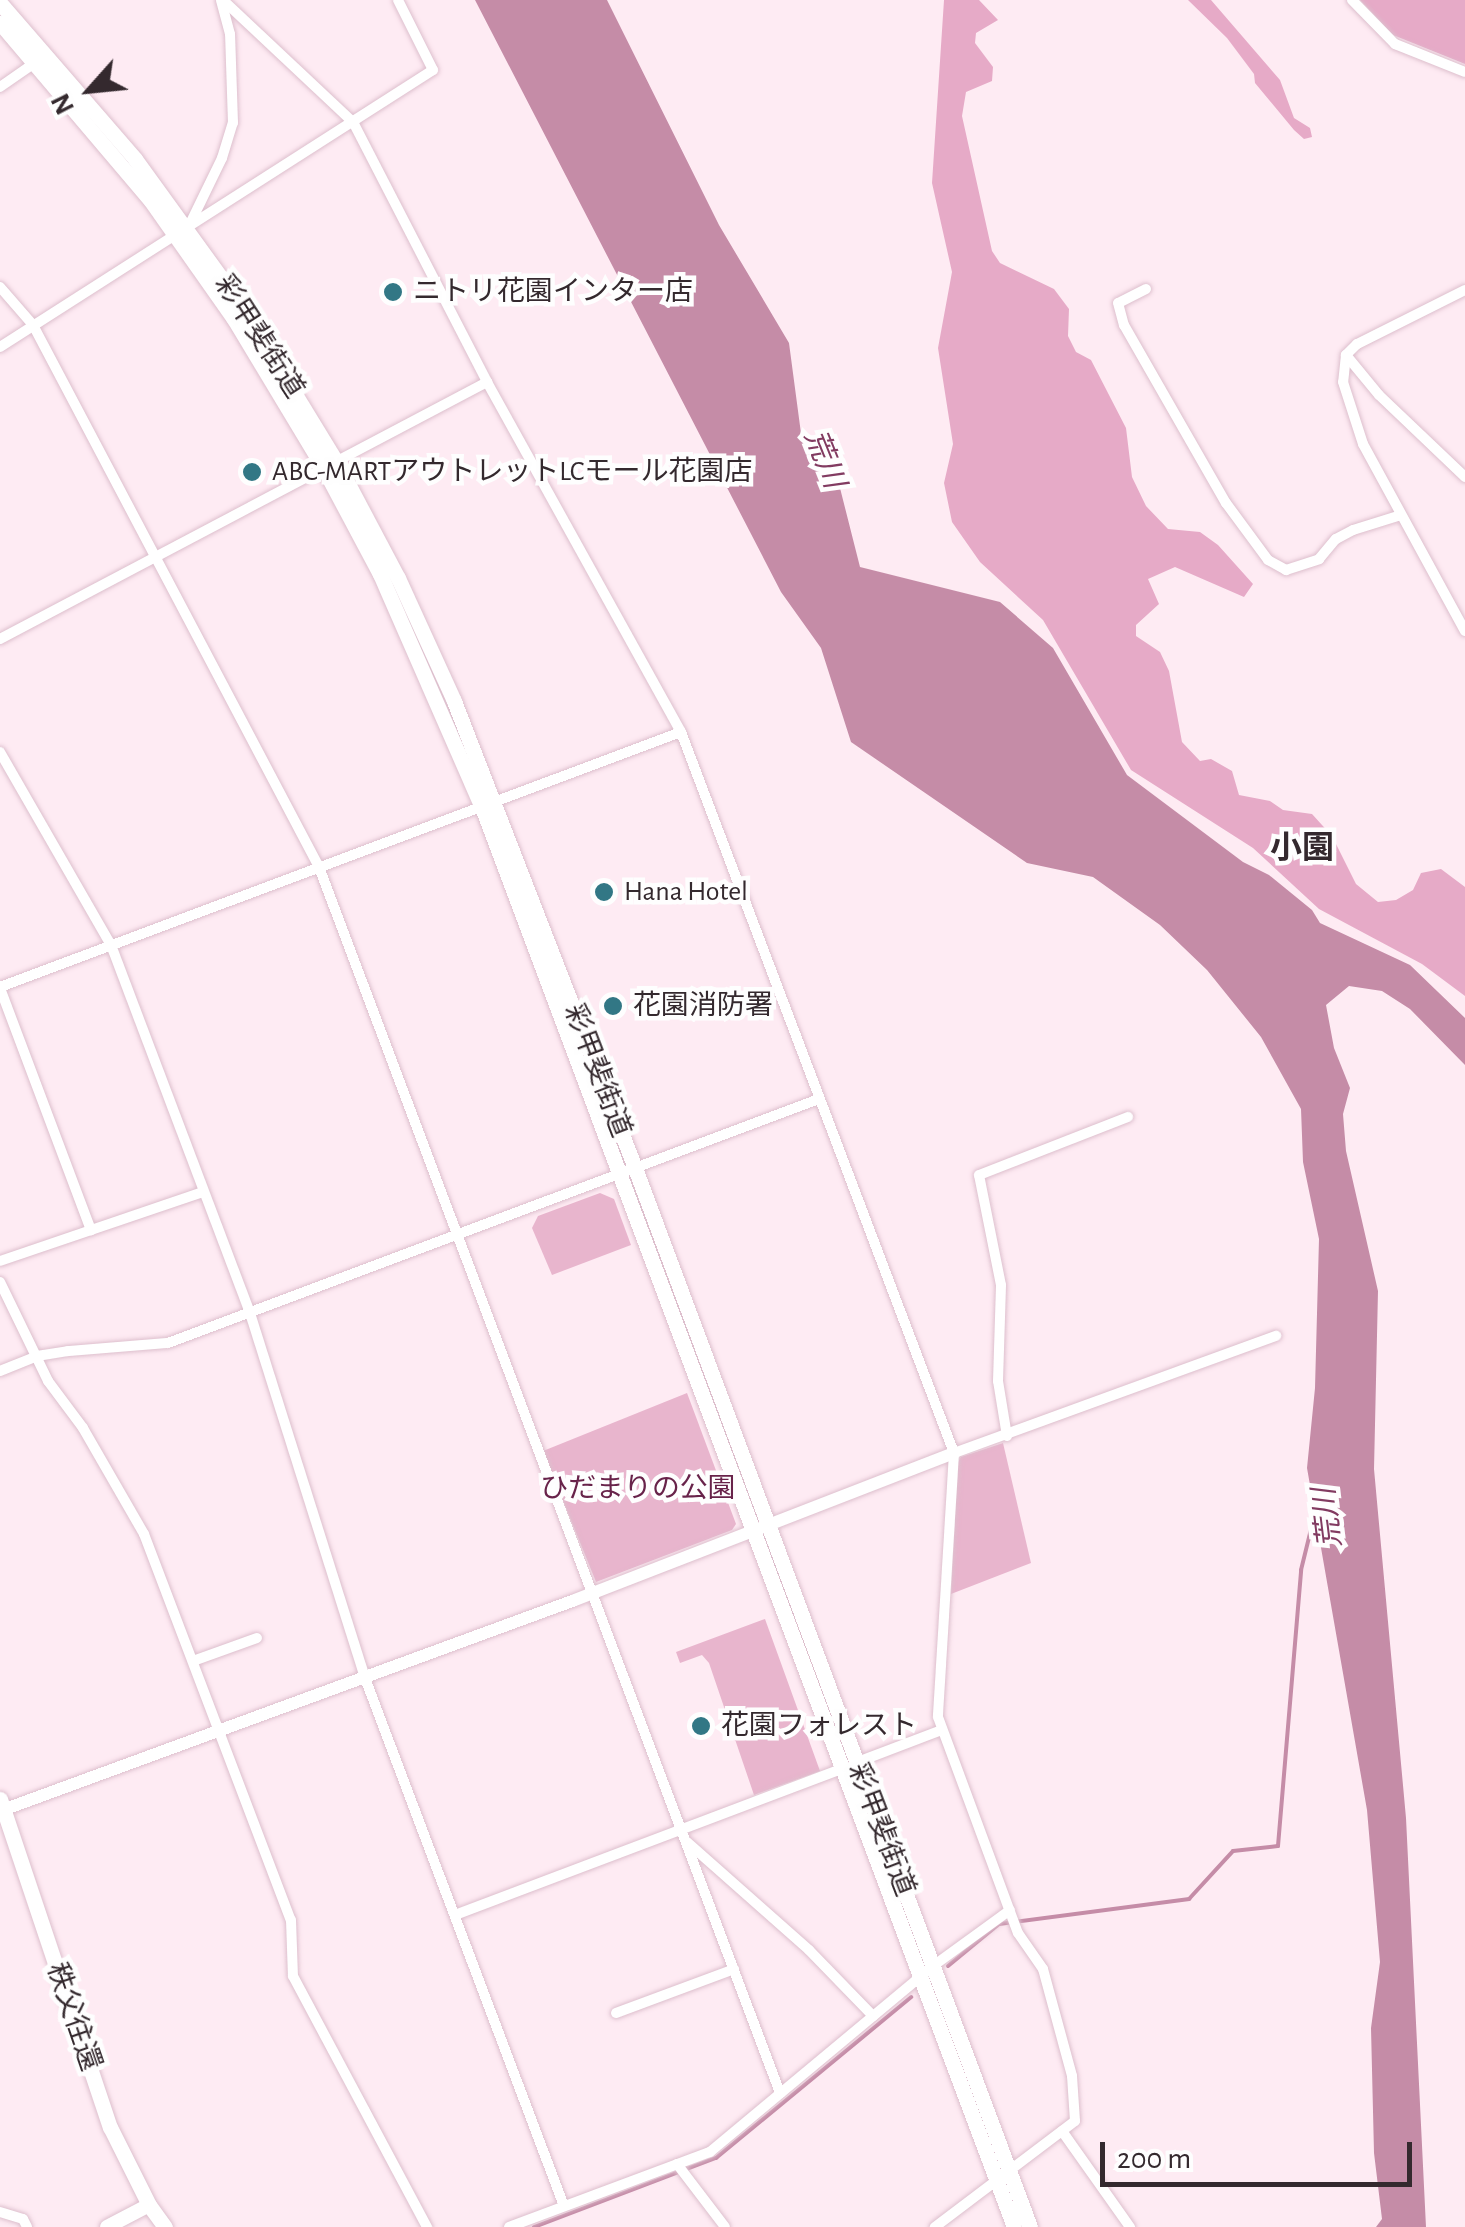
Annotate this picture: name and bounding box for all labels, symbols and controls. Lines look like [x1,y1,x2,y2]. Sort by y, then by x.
north arrow [40,40,140,140]
text: N [46,89,80,119]
street label: 彩甲斐街道 [207,269,311,405]
place label: ニトリ花園インター店 [413,275,693,309]
marker: ニトリ花園インター店 [382,281,404,303]
water label: 荒川 [796,424,852,494]
place label: ABC-MARTアウトレットLCモール花園店 [272,455,752,489]
marker: ABC-MARTアウトレットLCモール花園店 [241,461,263,483]
district label: 小園 [1270,829,1334,867]
place label: Hana Hotel [624,875,748,909]
marker: Hana Hotel [593,881,615,903]
place label: 花園消防署 [633,989,773,1023]
marker: 花園消防署 [602,995,624,1017]
street label: 彩甲斐街道 [556,1000,638,1142]
park label: ひだまりの公園 [540,1472,736,1506]
water label: 荒川 [1306,1486,1350,1550]
place label: 花園フォレスト [721,1709,917,1743]
marker: 花園フォレスト [690,1715,712,1737]
street label: 彩甲斐街道 [840,1759,922,1901]
street label: 秩父往還 [39,1959,107,2075]
scale bar [1105,2122,1418,2184]
text: 200 m [1117,2144,1191,2174]

